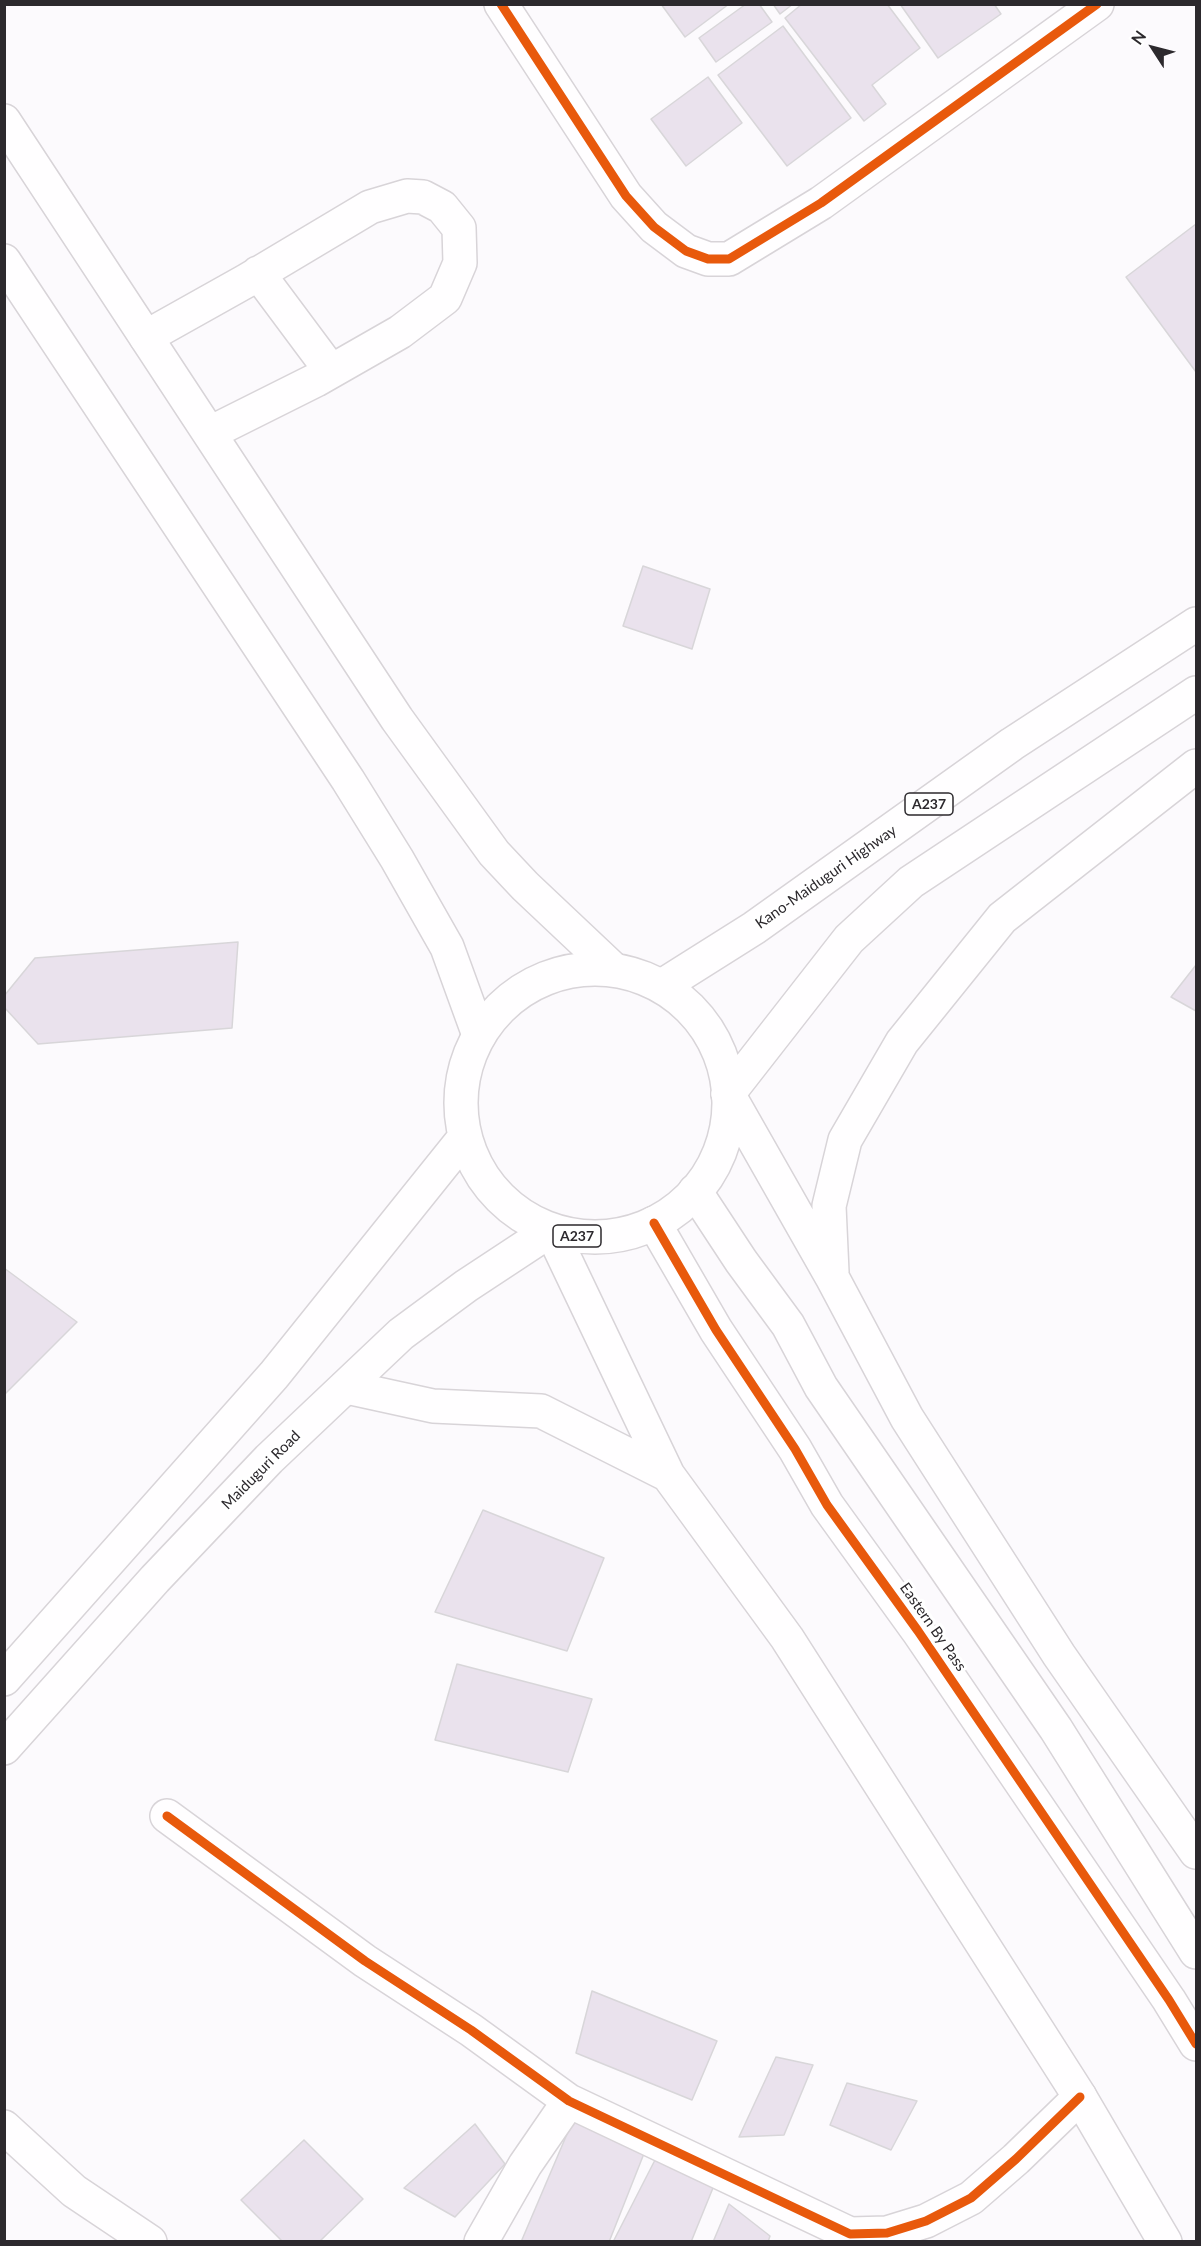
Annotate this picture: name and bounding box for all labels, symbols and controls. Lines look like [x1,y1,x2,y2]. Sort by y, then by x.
north arrow [1123,18,1183,78]
text: N [1127,27,1149,48]
road number: A237 [905,793,953,815]
street label: Kano-Maiduguri Highway [752,821,900,933]
road number: A237 [553,1225,601,1247]
street label: Maiduguri Road [218,1427,304,1513]
street label: Eastern By Pass [896,1579,970,1675]

